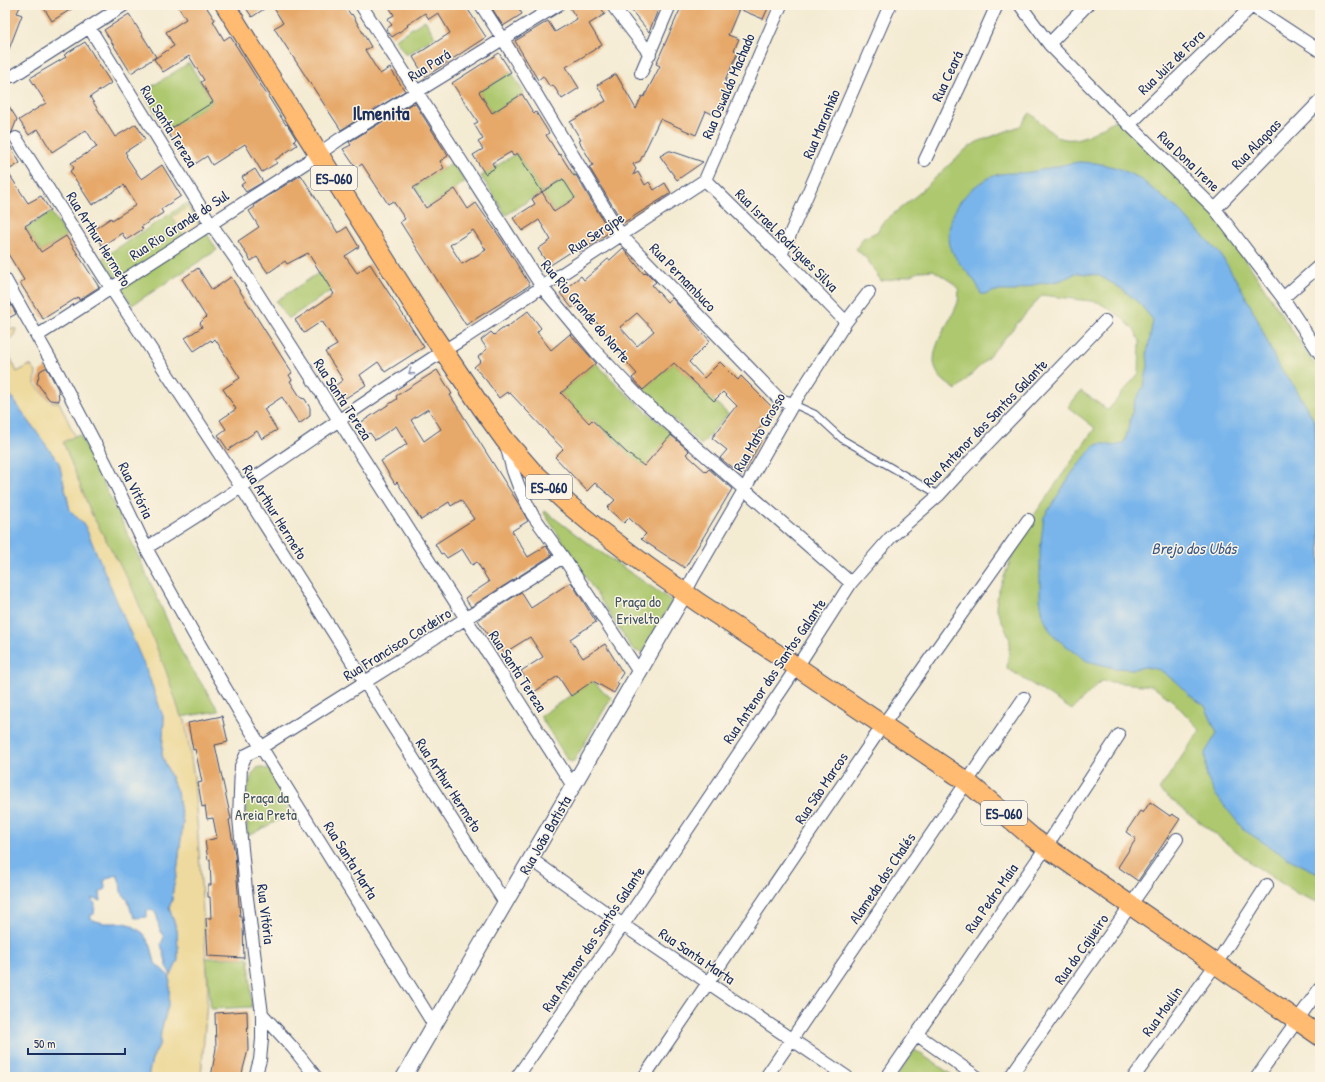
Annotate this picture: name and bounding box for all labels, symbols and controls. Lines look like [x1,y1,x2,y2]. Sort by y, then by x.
street label: Rua Juiz de Fora [1133,25,1209,99]
street label: Rua Oswaldo Machado [696,30,760,142]
street label: Rua Pará [404,44,455,86]
street label: Rua Ceará [926,47,968,105]
street label: Rua Santa Tereza [135,81,203,171]
street label: Rua Maranhão [797,86,845,162]
district label: Ilmenita [353,100,410,126]
street label: Rua Alagoas [1226,114,1286,174]
street label: Rua Dona Irene [1153,126,1225,196]
road number: ES-060 [311,166,357,190]
street label: Rua Israel Rodrigues Silva [731,184,843,296]
street label: Rua Rio Grande do Sul [125,185,233,265]
street label: Rua Arthur Hermeto [61,188,137,290]
street label: Rua Sergipe [564,207,628,259]
street label: Rua Pernambuco [645,238,721,316]
street label: Rua Rio Grande do Norte [536,255,636,367]
street label: Rua Santa Tereza [309,354,377,444]
street label: Rua Antenor dos Santos Galante [918,354,1052,492]
one-way arrow [408,367,415,375]
street label: Rua Mato Grosso [728,389,790,475]
street label: Rua Vitória [113,458,159,522]
street label: Rua Arthur Hermeto [237,461,313,563]
road number: ES-060 [526,475,572,499]
water label: Brejo dos Ubás [1152,537,1238,559]
park label: Praça do Erivelto [615,591,661,629]
street label: Rua Antenor dos Santos Galante [717,594,831,748]
street label: Rua Francisco Cordeiro [339,602,455,686]
street label: Rua Santa Tereza [484,626,552,716]
street label: Rua Arthur Hermeto [411,734,487,836]
street label: Rua São Marcos [789,748,853,828]
park label: Praça da Areia Preta [235,787,297,825]
street label: Rua João Batista [514,792,576,878]
road number: ES-060 [981,801,1027,825]
street label: Rua Santa Marta [319,817,383,903]
street label: Alameda dos Chalés [844,828,920,928]
street label: Rua Pedro Maia [959,859,1023,937]
street label: Rua Antenor dos Santos Galante [536,862,650,1016]
street label: Rua Vitória [252,883,280,945]
street label: Rua do Cajueiro [1049,909,1113,989]
street label: Rua Santa Marta [655,923,739,989]
street label: Rua Moulin [1137,981,1187,1040]
scale bar [28,1030,125,1056]
text: 50 m [34,1035,55,1052]

